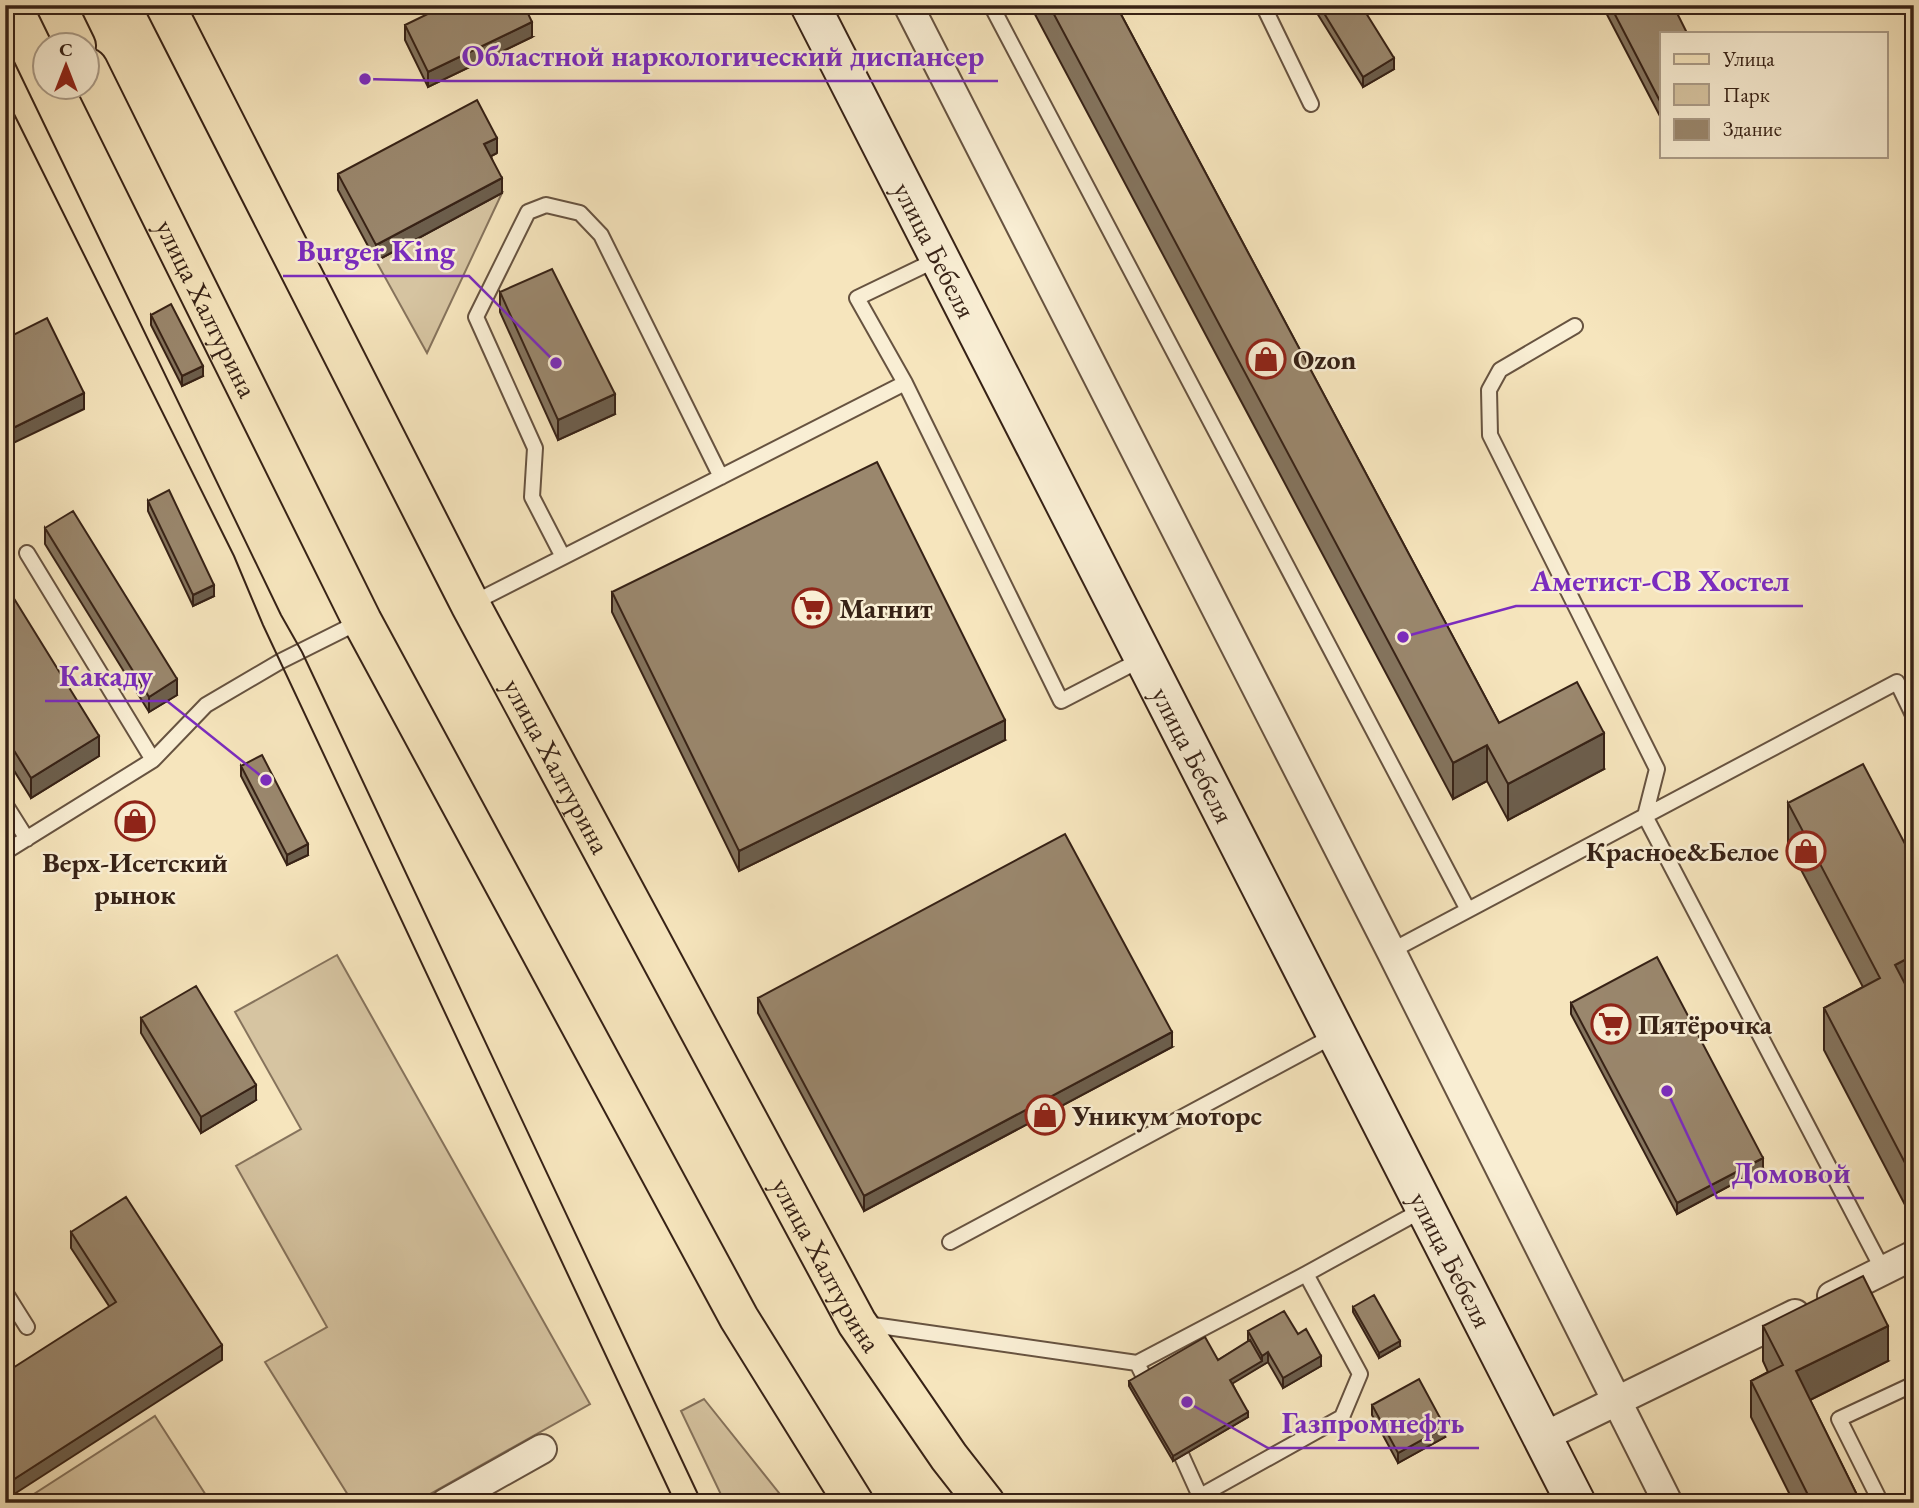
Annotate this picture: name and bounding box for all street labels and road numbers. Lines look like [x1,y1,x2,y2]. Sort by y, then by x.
street label: улица Бебеля [885,176,985,324]
street label: улица Халтурина [148,213,267,404]
street label: улица Халтурина [495,672,619,861]
street label: улица Бебеля [1143,680,1243,829]
street label: улица Халтурина [764,1171,890,1360]
street label: улица Бебеля [1402,1185,1501,1334]

